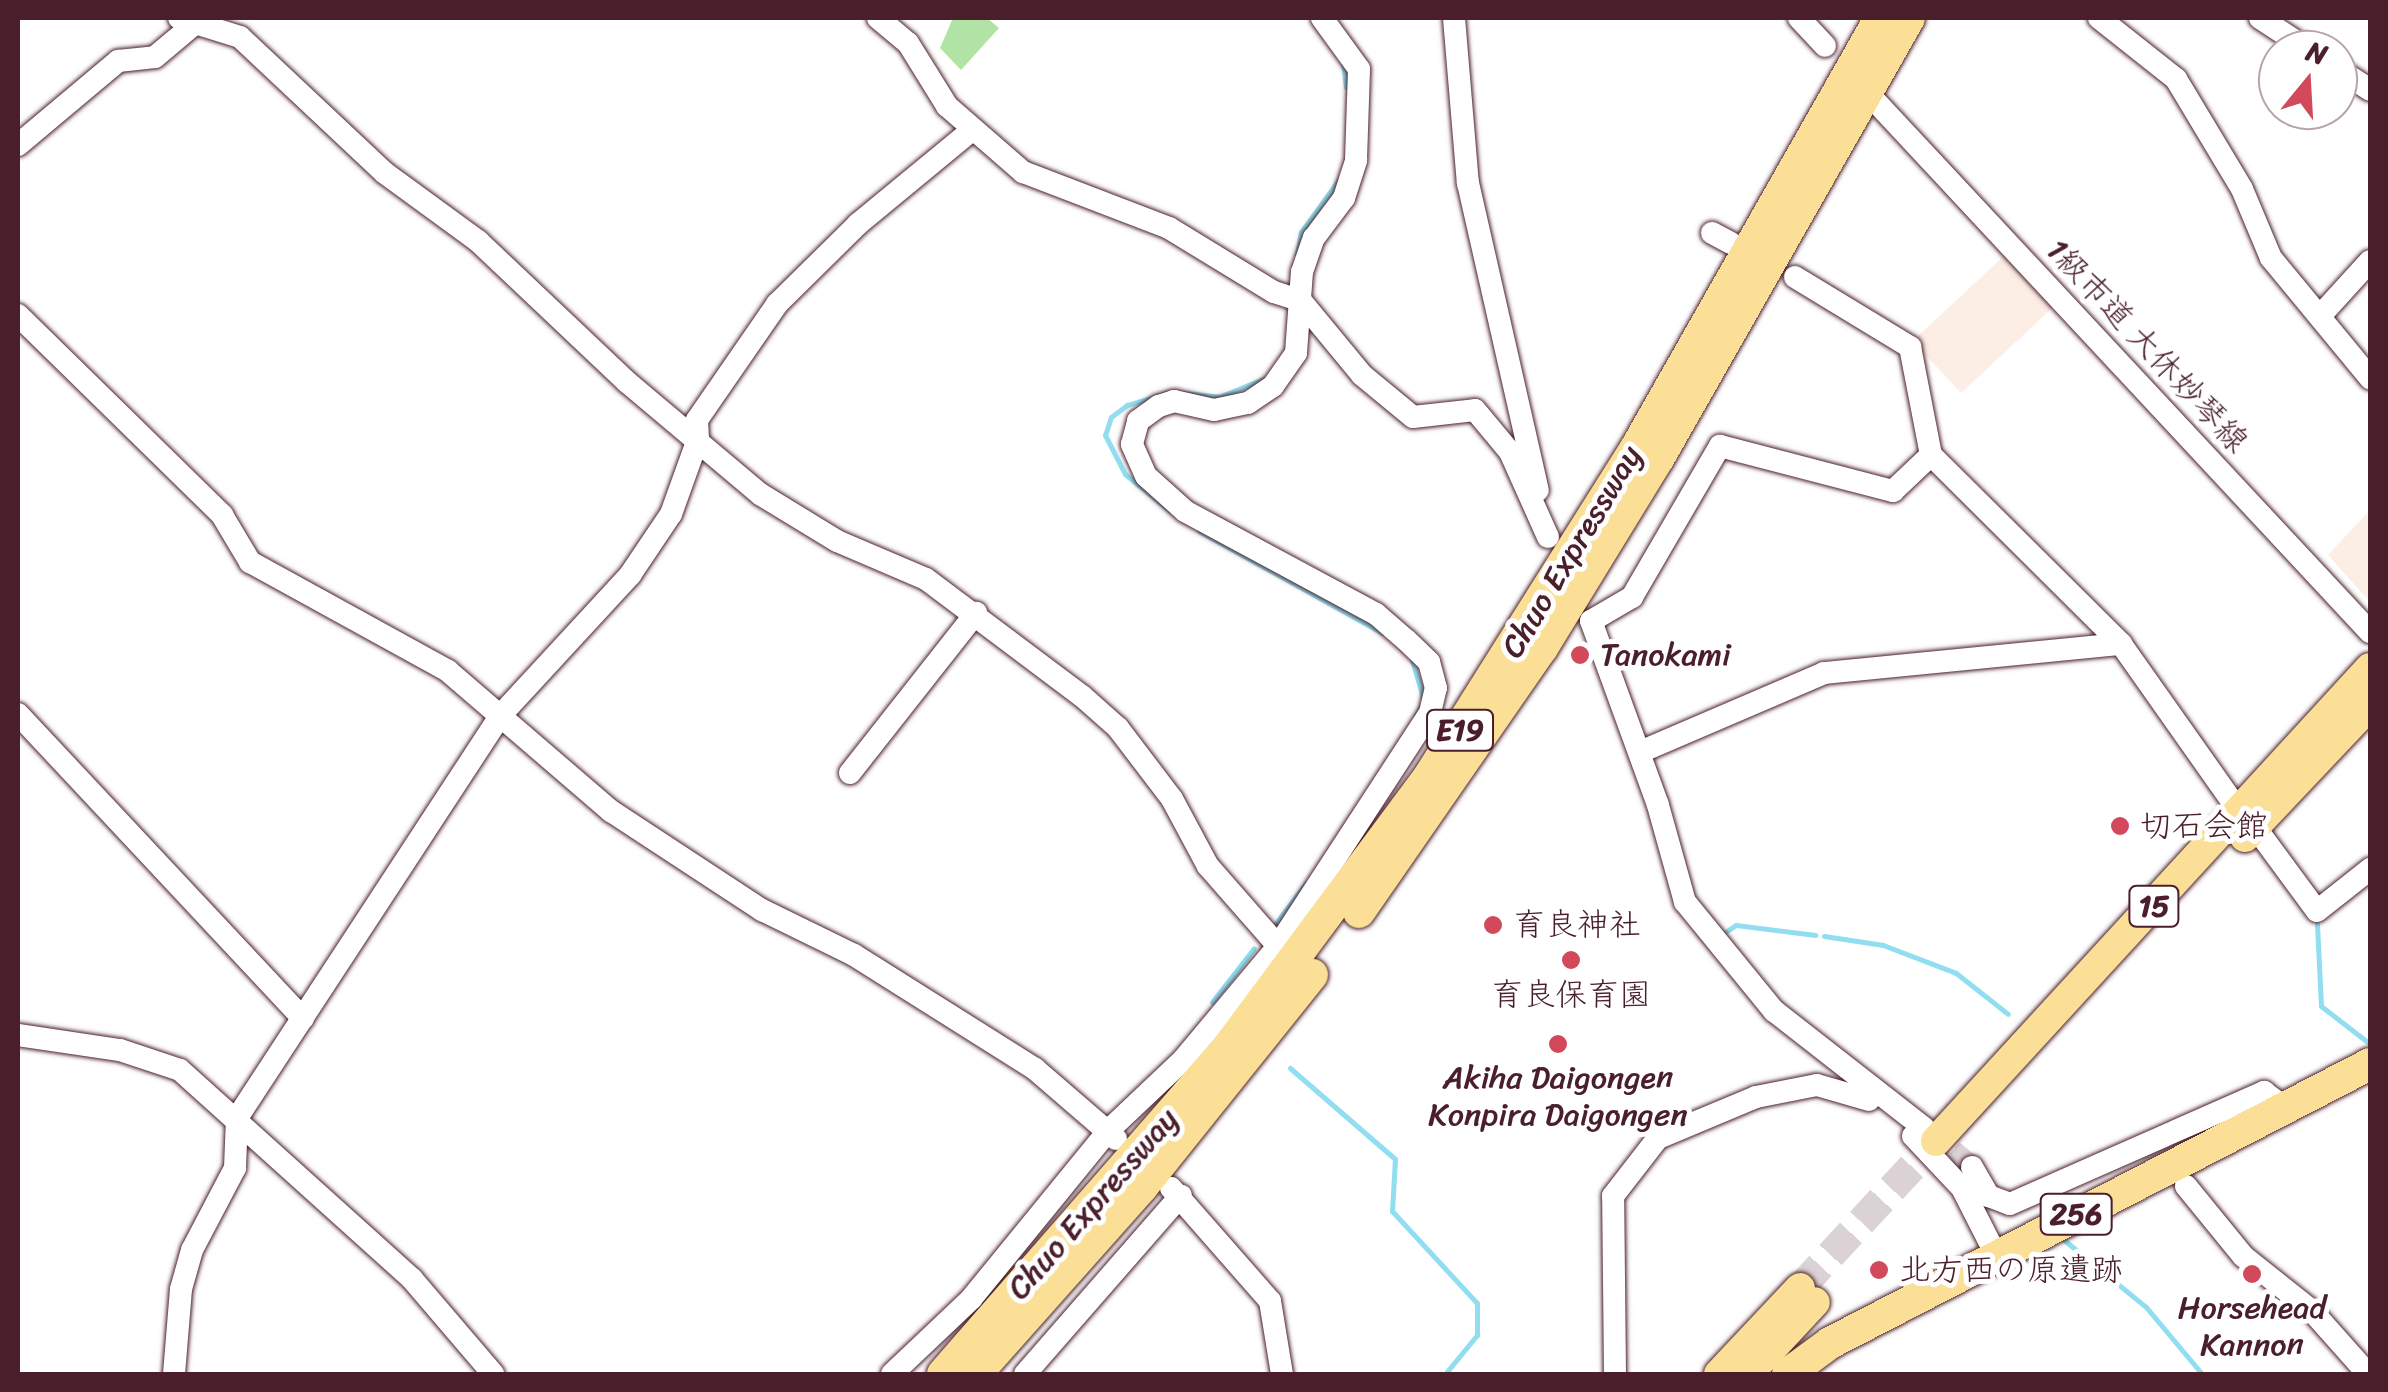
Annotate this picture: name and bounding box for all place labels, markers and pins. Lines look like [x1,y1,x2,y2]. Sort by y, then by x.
place label: Tanokami [1600,636,1731,674]
marker: Tanokami [1569,644,1591,666]
place label: 切石会館 [2140,807,2268,845]
marker: 切石会館 [2109,815,2131,837]
place label: 育良神社 [1513,906,1641,944]
marker: 育良神社 [1482,914,1504,936]
marker: 育良保育園 [1560,949,1582,971]
place label: 育良保育園 [1491,976,1651,1014]
marker: Akiha Daigongen Konpira Daigongen [1547,1033,1569,1055]
place label: Akiha Daigongen Konpira Daigongen [1428,1060,1688,1135]
place label: 北方西の原遺跡 [1899,1251,2123,1289]
marker: 北方西の原遺跡 [1868,1259,1890,1281]
marker: Horsehead Kannon [2241,1263,2263,1285]
place label: Horsehead Kannon [2178,1290,2326,1365]

